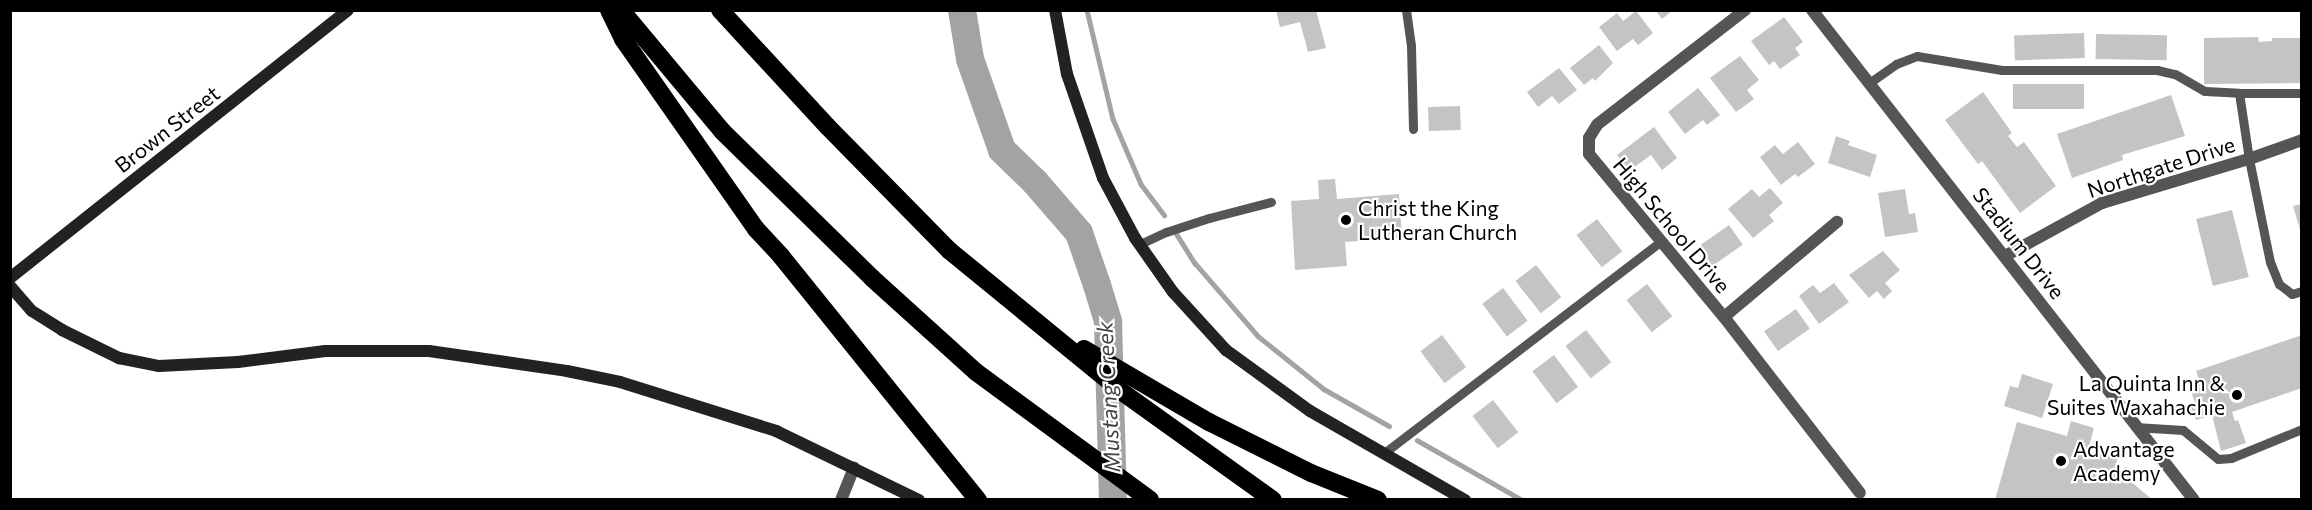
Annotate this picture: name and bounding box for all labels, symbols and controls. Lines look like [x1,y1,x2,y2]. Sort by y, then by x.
street label: Brown Street [110,80,224,178]
street label: Northgate Drive [2084,131,2238,203]
street label: High School Drive [1608,152,1736,298]
street label: Stadium Drive [1968,182,2070,304]
place label: Christ the King Lutheran Church [1358,195,1517,245]
marker: Christ the King Lutheran Church [1339,213,1353,227]
water label: Mustang Creek [1091,321,1125,473]
place label: La Quinta Inn & Suites Waxahachie [2047,370,2225,420]
marker: La Quinta Inn & Suites Waxahachie [2230,388,2244,402]
place label: Advantage Academy [2073,436,2175,486]
marker: Advantage Academy [2054,454,2068,468]

